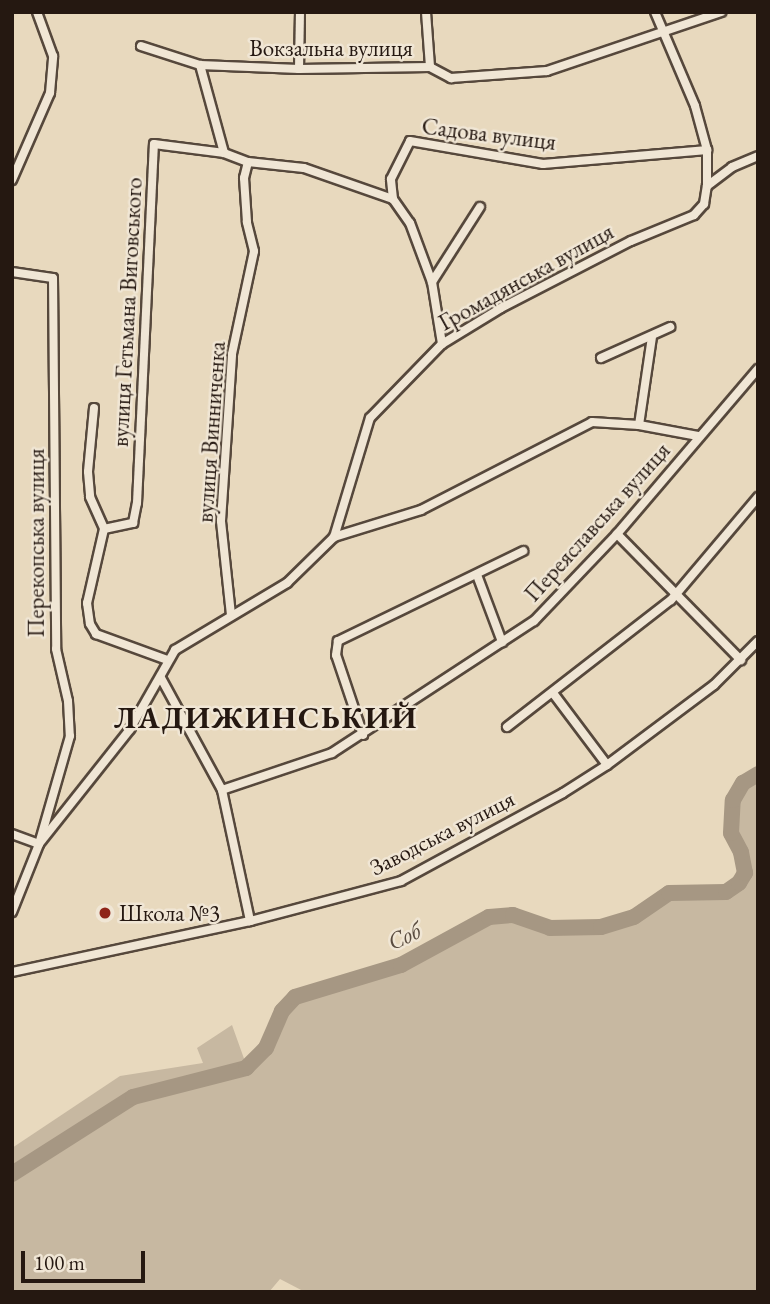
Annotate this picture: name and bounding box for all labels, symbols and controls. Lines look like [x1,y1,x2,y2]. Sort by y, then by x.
street label: Вокзальна вулиця [249,34,413,62]
street label: Садова вулиця [420,112,558,156]
street label: вулиця Гетьмана Виговського [106,176,148,448]
street label: Громадянська вулиця [434,218,618,336]
street label: вулиця Винниченка [191,340,231,524]
street label: Переяславська вулиця [518,437,676,607]
street label: Перекопська вулиця [22,448,50,638]
district label: ЛАДИЖИНСЬКИЙ [115,700,417,736]
street label: Заводська вулиця [365,785,519,881]
place label: Школа №3 [119,899,220,927]
marker: Школа №3 [97,905,113,921]
water label: Соб [383,916,425,956]
scale bar [24,1238,149,1282]
text: 100 m [34,1249,85,1276]

